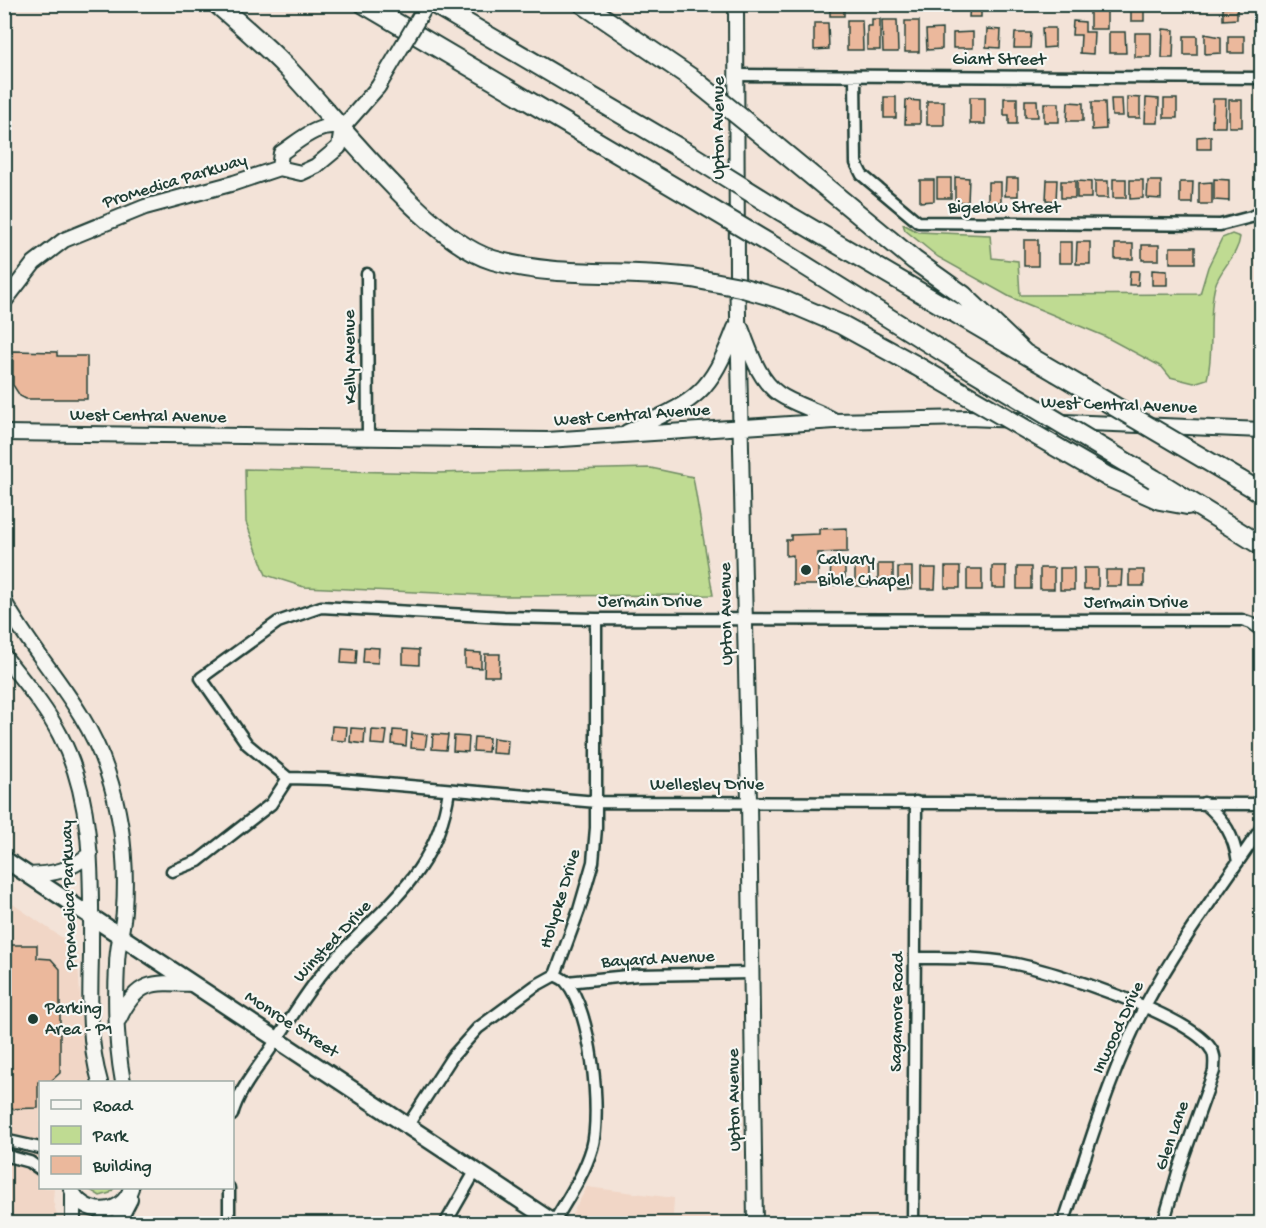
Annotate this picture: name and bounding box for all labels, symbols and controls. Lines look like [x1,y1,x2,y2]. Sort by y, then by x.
street label: Giant Street [952,50,1047,71]
street label: Upton Avenue [709,76,730,179]
street label: ProMedica Parkway [100,150,250,214]
street label: Bigelow Street [947,198,1062,219]
street label: Kelly Avenue [340,309,362,404]
street label: West Central Avenue [1040,393,1198,419]
street label: West Central Avenue [553,400,711,432]
street label: West Central Avenue [70,405,227,429]
place label: Calvary Bible Chapel [817,550,910,592]
street label: Upton Avenue [716,562,738,666]
marker: Calvary Bible Chapel [799,563,813,577]
street label: Jermain Drive [598,592,703,613]
street label: Jermain Drive [1084,593,1189,614]
street label: Wellesley Drive [650,775,765,796]
street label: ProMedica Parkway [57,820,83,971]
street label: Holyoke Drive [536,846,586,951]
street label: Winsted Drive [289,896,377,988]
street label: Bayard Avenue [600,947,716,974]
street label: Sagamore Road [886,950,910,1072]
street label: Inwood Drive [1088,978,1150,1078]
street label: Monroe Street [240,987,343,1064]
place label: Parking Area - P1 [44,999,113,1041]
marker: Parking Area - P1 [26,1012,40,1026]
street label: Upton Avenue [724,1048,746,1152]
legend [39,1081,234,1189]
text: Road [93,1097,134,1118]
street label: Glen Lane [1151,1098,1195,1173]
text: Park [92,1127,129,1148]
text: Building [92,1157,152,1178]

